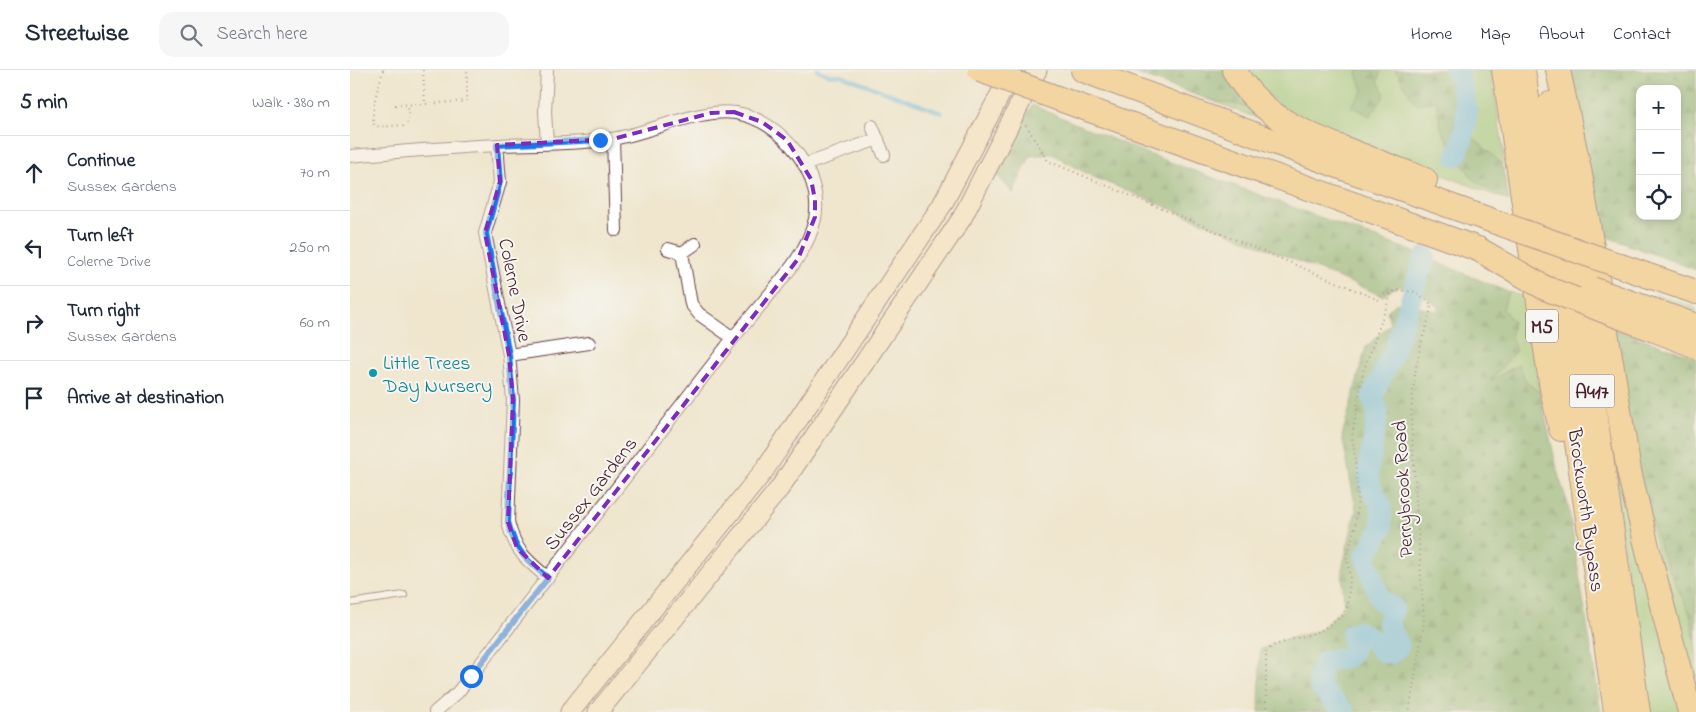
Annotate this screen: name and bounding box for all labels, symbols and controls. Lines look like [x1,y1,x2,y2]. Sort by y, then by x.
search box [159,12,509,57]
text: Streetwise [25,17,129,52]
icon: search [177,21,205,49]
text: Search here [217,21,308,48]
text: Home [1411,22,1452,48]
text: Map [1480,22,1511,48]
text: About [1539,22,1585,48]
text: Contact [1613,22,1671,48]
map controls [1636,85,1681,220]
button: + [1636,85,1681,130]
text: 5 min [20,88,68,118]
text: Walk · 380 m [252,91,330,115]
route end [589,129,612,152]
button: − [1636,130,1681,175]
text: Continue [67,148,135,175]
icon: ahead [20,159,48,187]
text: 70 m [300,161,330,185]
text: Sussex Gardens [67,175,177,199]
button: locate [1636,175,1681,220]
text: Turn left [67,223,134,250]
icon: left [20,234,48,262]
text: 250 m [290,236,330,260]
street label: Colerne Drive [489,236,538,345]
text: Colerne Drive [67,250,151,274]
text: Turn right [67,298,140,325]
icon: right [20,309,48,337]
road number: M5 [1526,310,1558,342]
text: 60 m [300,311,330,335]
text: Sussex Gardens [67,325,177,349]
place label: Little Trees Day Nursery [382,350,492,402]
marker: Little Trees Day Nursery [367,367,379,379]
road number: A417 [1570,374,1614,408]
icon: arrive [20,384,48,412]
text: Arrive at destination [67,385,224,412]
street label: Perrybrook Road [1386,420,1423,558]
street label: Brockworth Bypass [1559,426,1610,594]
street label: Sussex Gardens [538,432,646,558]
route start [460,665,483,688]

